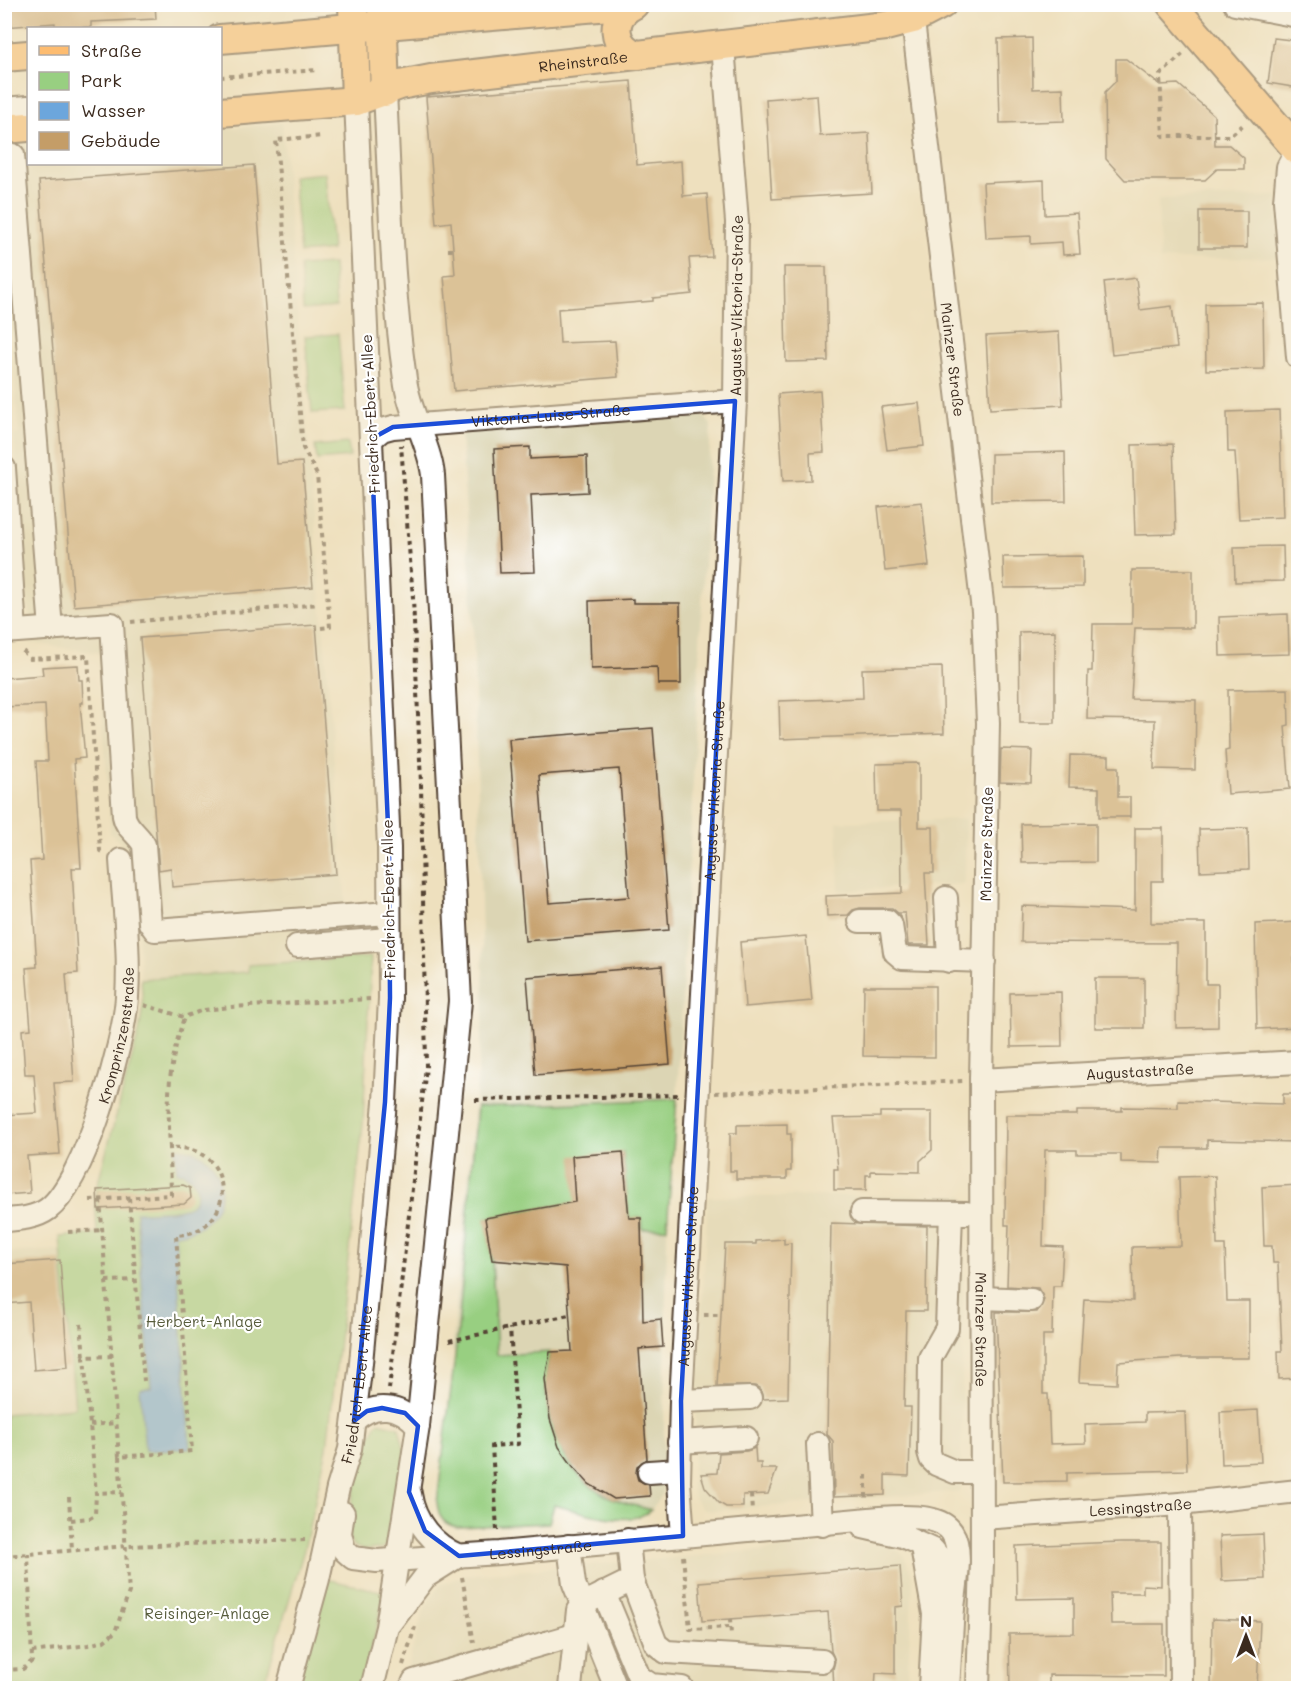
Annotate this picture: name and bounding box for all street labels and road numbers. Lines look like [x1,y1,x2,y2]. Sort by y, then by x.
street label: Rheinstraße [537,46,629,76]
street label: Auguste-Viktoria-Straße [725,214,747,396]
street label: Mainzer Straße [936,301,970,418]
street label: Friedrich-Ebert-Allee [356,334,384,494]
street label: Viktoria-Luise-Straße [470,399,631,431]
street label: Auguste-Viktoria-Straße [699,700,729,882]
street label: Mainzer Straße [975,786,997,902]
street label: Friedrich-Ebert-Allee [377,819,399,979]
street label: Kronprinzenstraße [93,967,138,1106]
street label: Augustastraße [1085,1058,1194,1084]
street label: Auguste-Viktoria-Straße [673,1185,703,1367]
street label: Mainzer Straße [971,1272,992,1387]
street label: Friedrich-Ebert-Allee [336,1304,376,1466]
street label: Lessingstraße [1089,1493,1193,1520]
street label: Lessingstraße [489,1535,593,1564]

